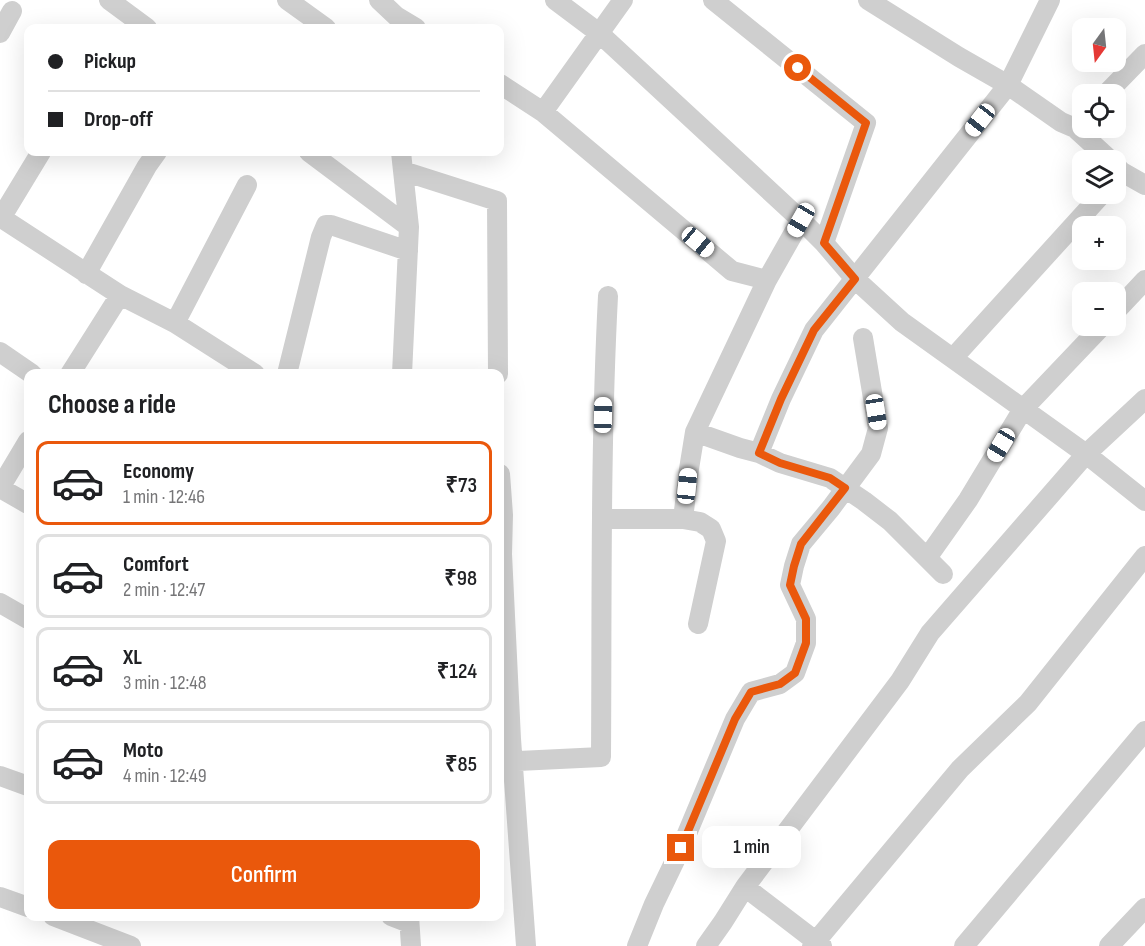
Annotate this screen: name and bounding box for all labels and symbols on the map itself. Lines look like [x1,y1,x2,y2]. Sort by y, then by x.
north arrow [1072,18,1126,72]
route start [784,54,811,81]
car [962,100,998,140]
car [784,200,818,240]
car [678,224,718,260]
car [864,393,888,431]
car [594,397,612,433]
car [984,425,1018,465]
car [676,467,698,505]
callout: 1 min [702,827,801,869]
route end [667,834,694,861]

